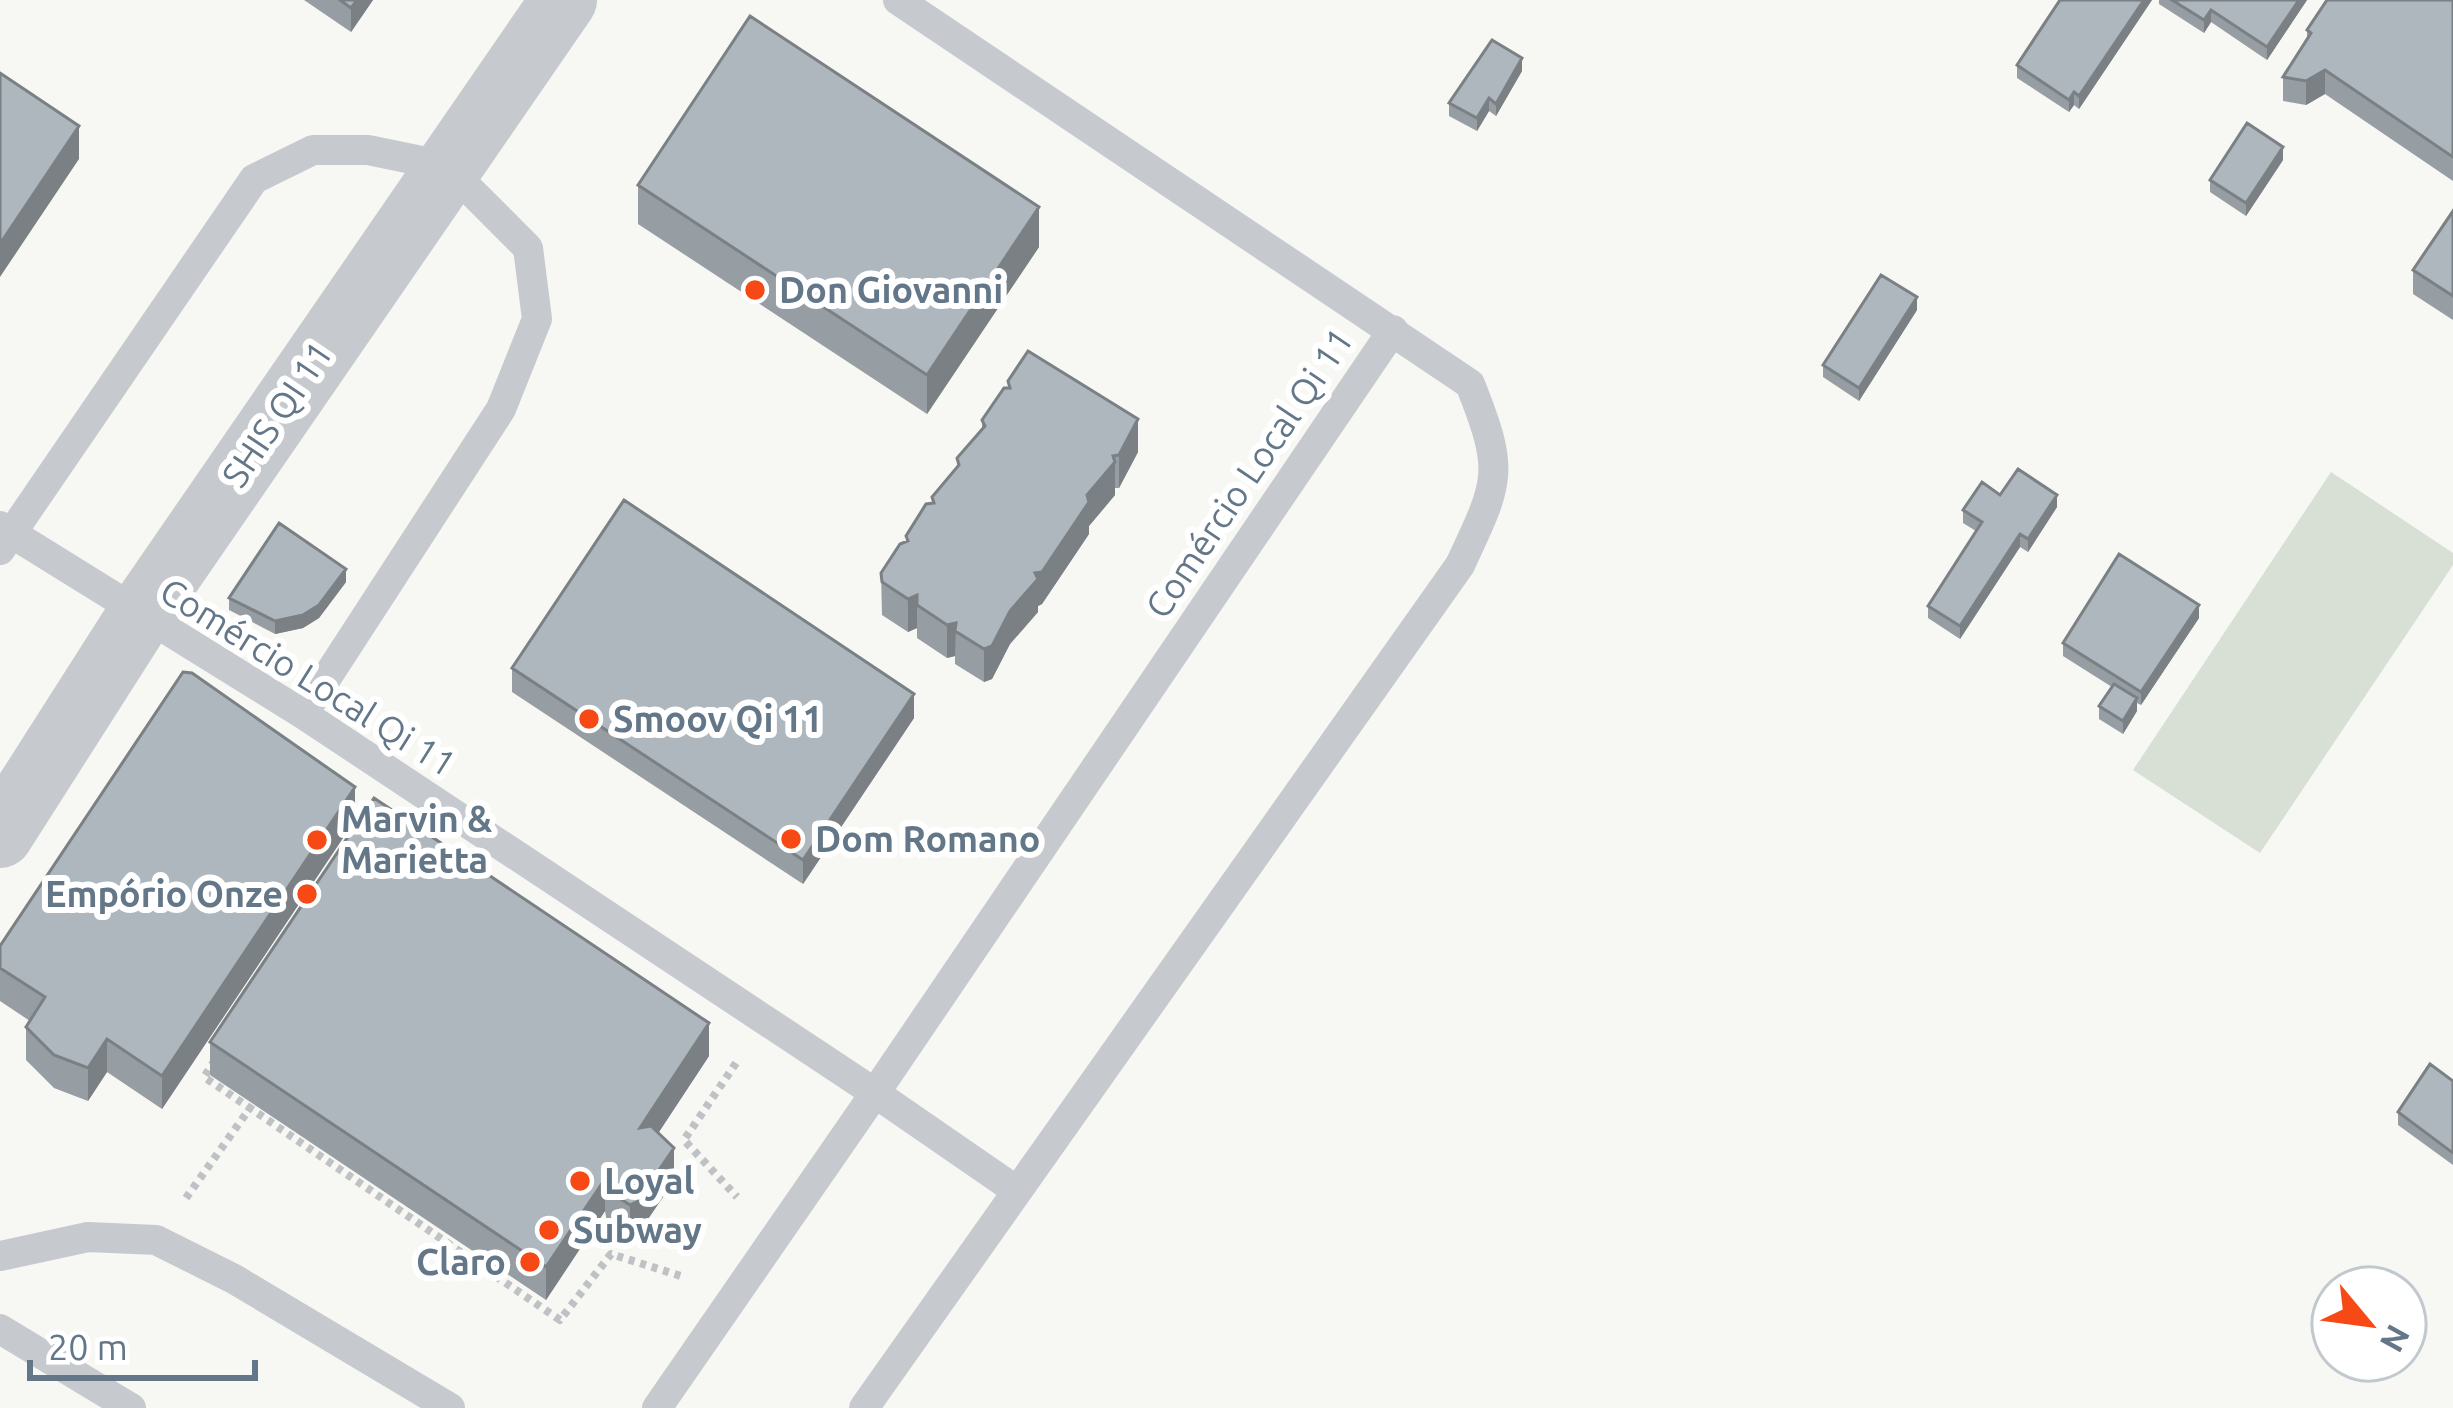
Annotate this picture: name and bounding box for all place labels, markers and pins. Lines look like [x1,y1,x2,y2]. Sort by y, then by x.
place label: Don Giovanni [779,269,1003,310]
marker: Don Giovanni [742,277,768,303]
place label: Smoov Qi 11 [613,698,823,739]
marker: Smoov Qi 11 [576,706,602,732]
place label: Marvin & Marietta [341,798,492,880]
place label: Dom Romano [815,818,1040,859]
marker: Dom Romano [778,826,804,852]
marker: Marvin & Marietta [304,827,330,853]
place label: Empório Onze [45,873,283,914]
marker: Empório Onze [294,881,320,907]
place label: Loyal [604,1160,694,1201]
marker: Loyal [567,1168,593,1194]
place label: Subway [573,1209,702,1250]
marker: Subway [536,1217,562,1243]
place label: Claro [416,1241,506,1282]
marker: Claro [517,1249,543,1275]

